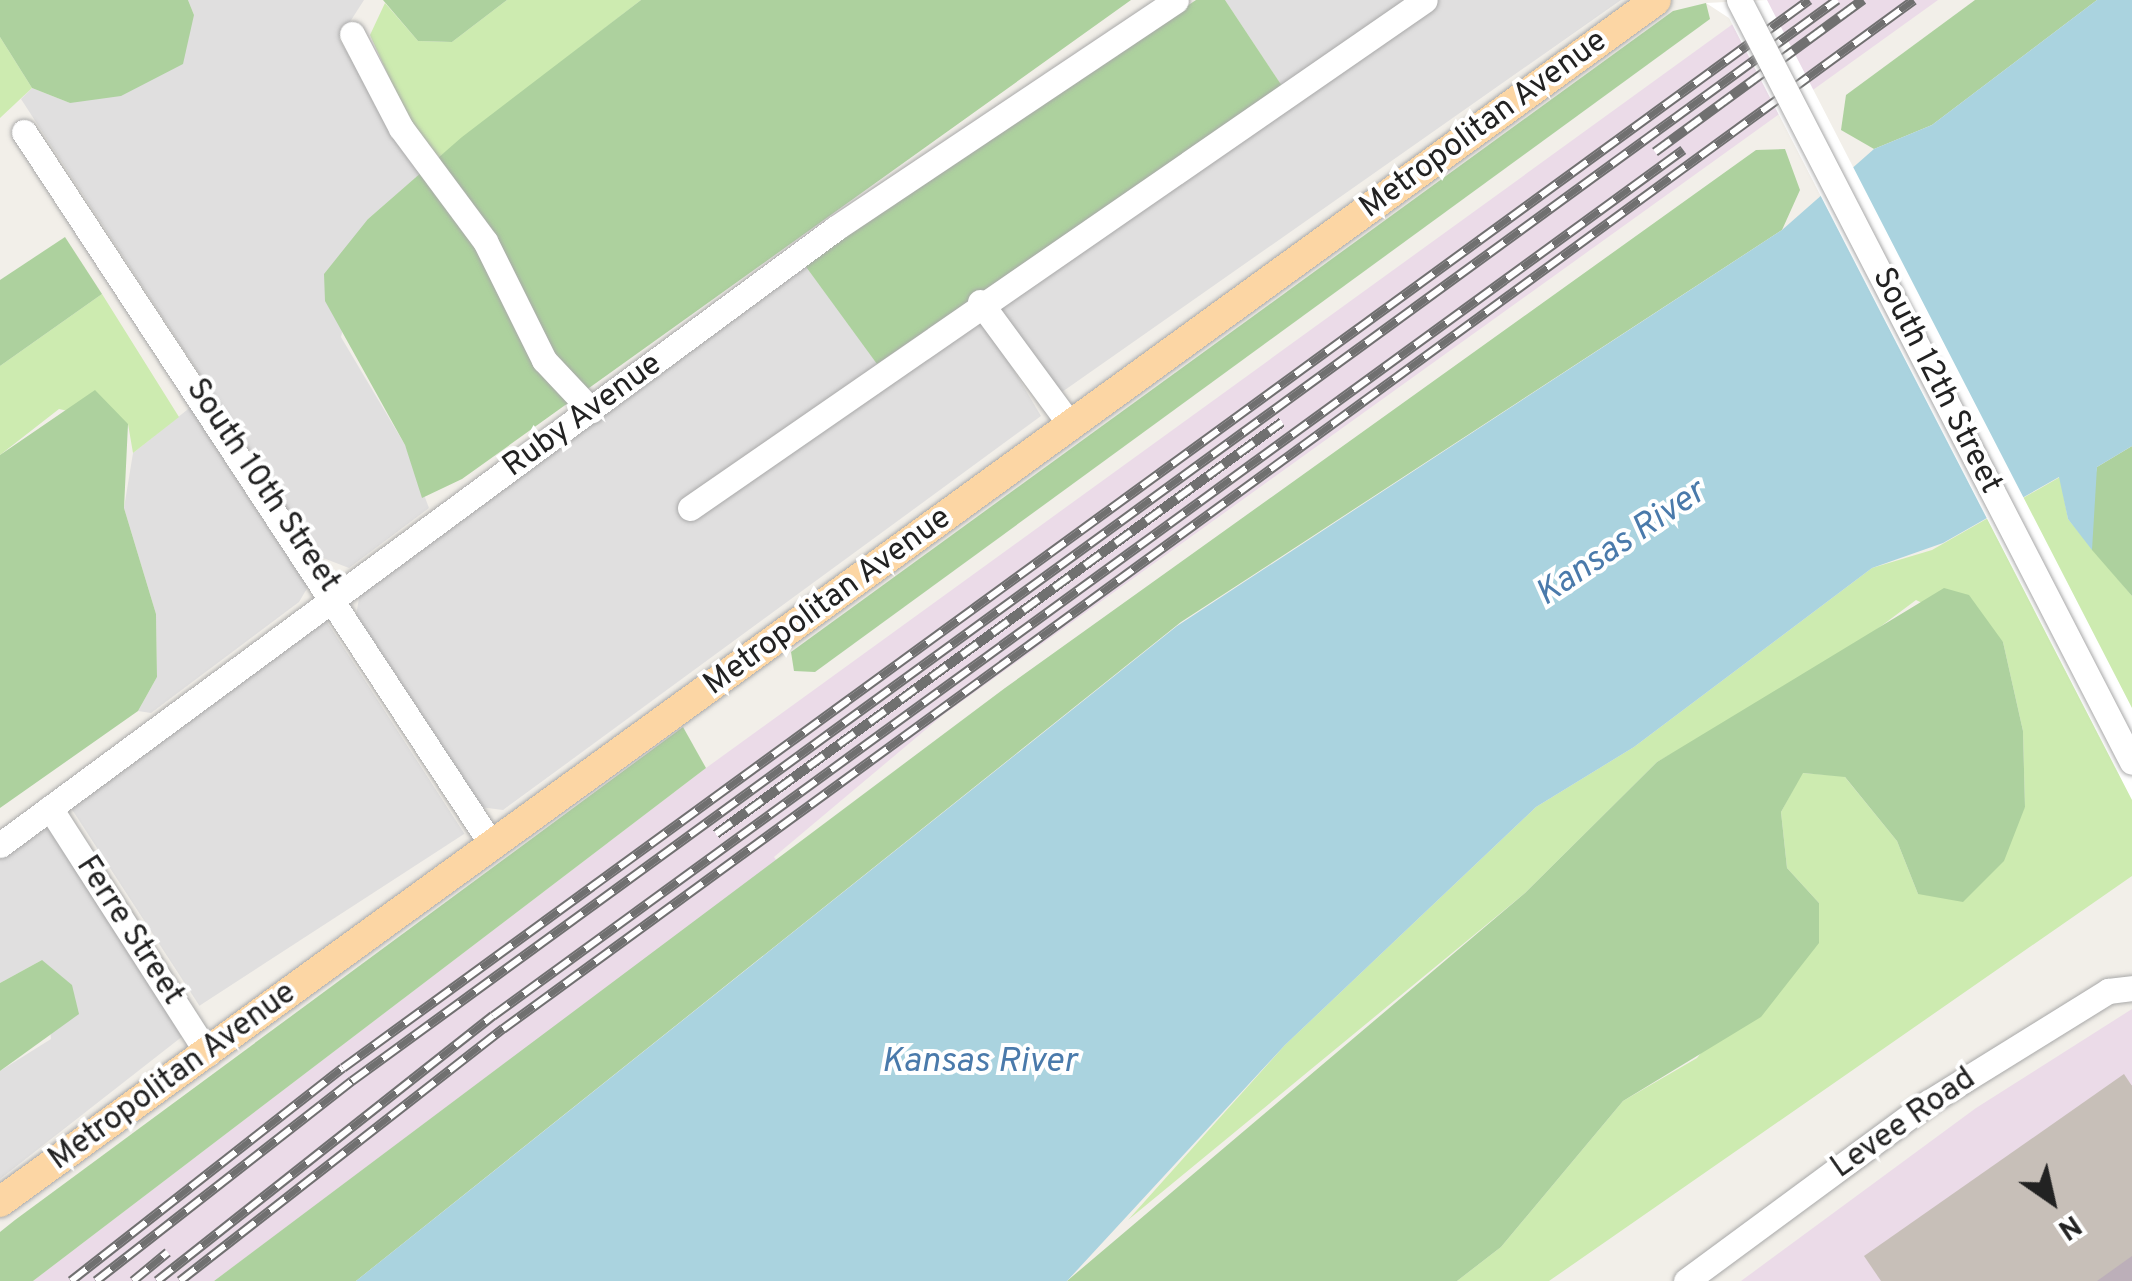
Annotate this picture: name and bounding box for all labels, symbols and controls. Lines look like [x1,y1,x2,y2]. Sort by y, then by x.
street label: Metropolitan Avenue [1352,22,1616,228]
street label: South 12th Street [1863,262,2009,500]
street label: Ruby Avenue [496,345,670,487]
street label: South 10th Street [176,372,348,600]
water label: Kansas River [1528,472,1714,616]
street label: Metropolitan Avenue [696,499,960,705]
street label: Ferre Street [67,849,191,1013]
street label: Metropolitan Avenue [41,974,305,1180]
water label: Kansas River [881,1041,1077,1083]
street label: Levee Road [1824,1060,1984,1188]
north arrow [2002,1151,2102,1251]
text: N [2050,1205,2087,1246]

